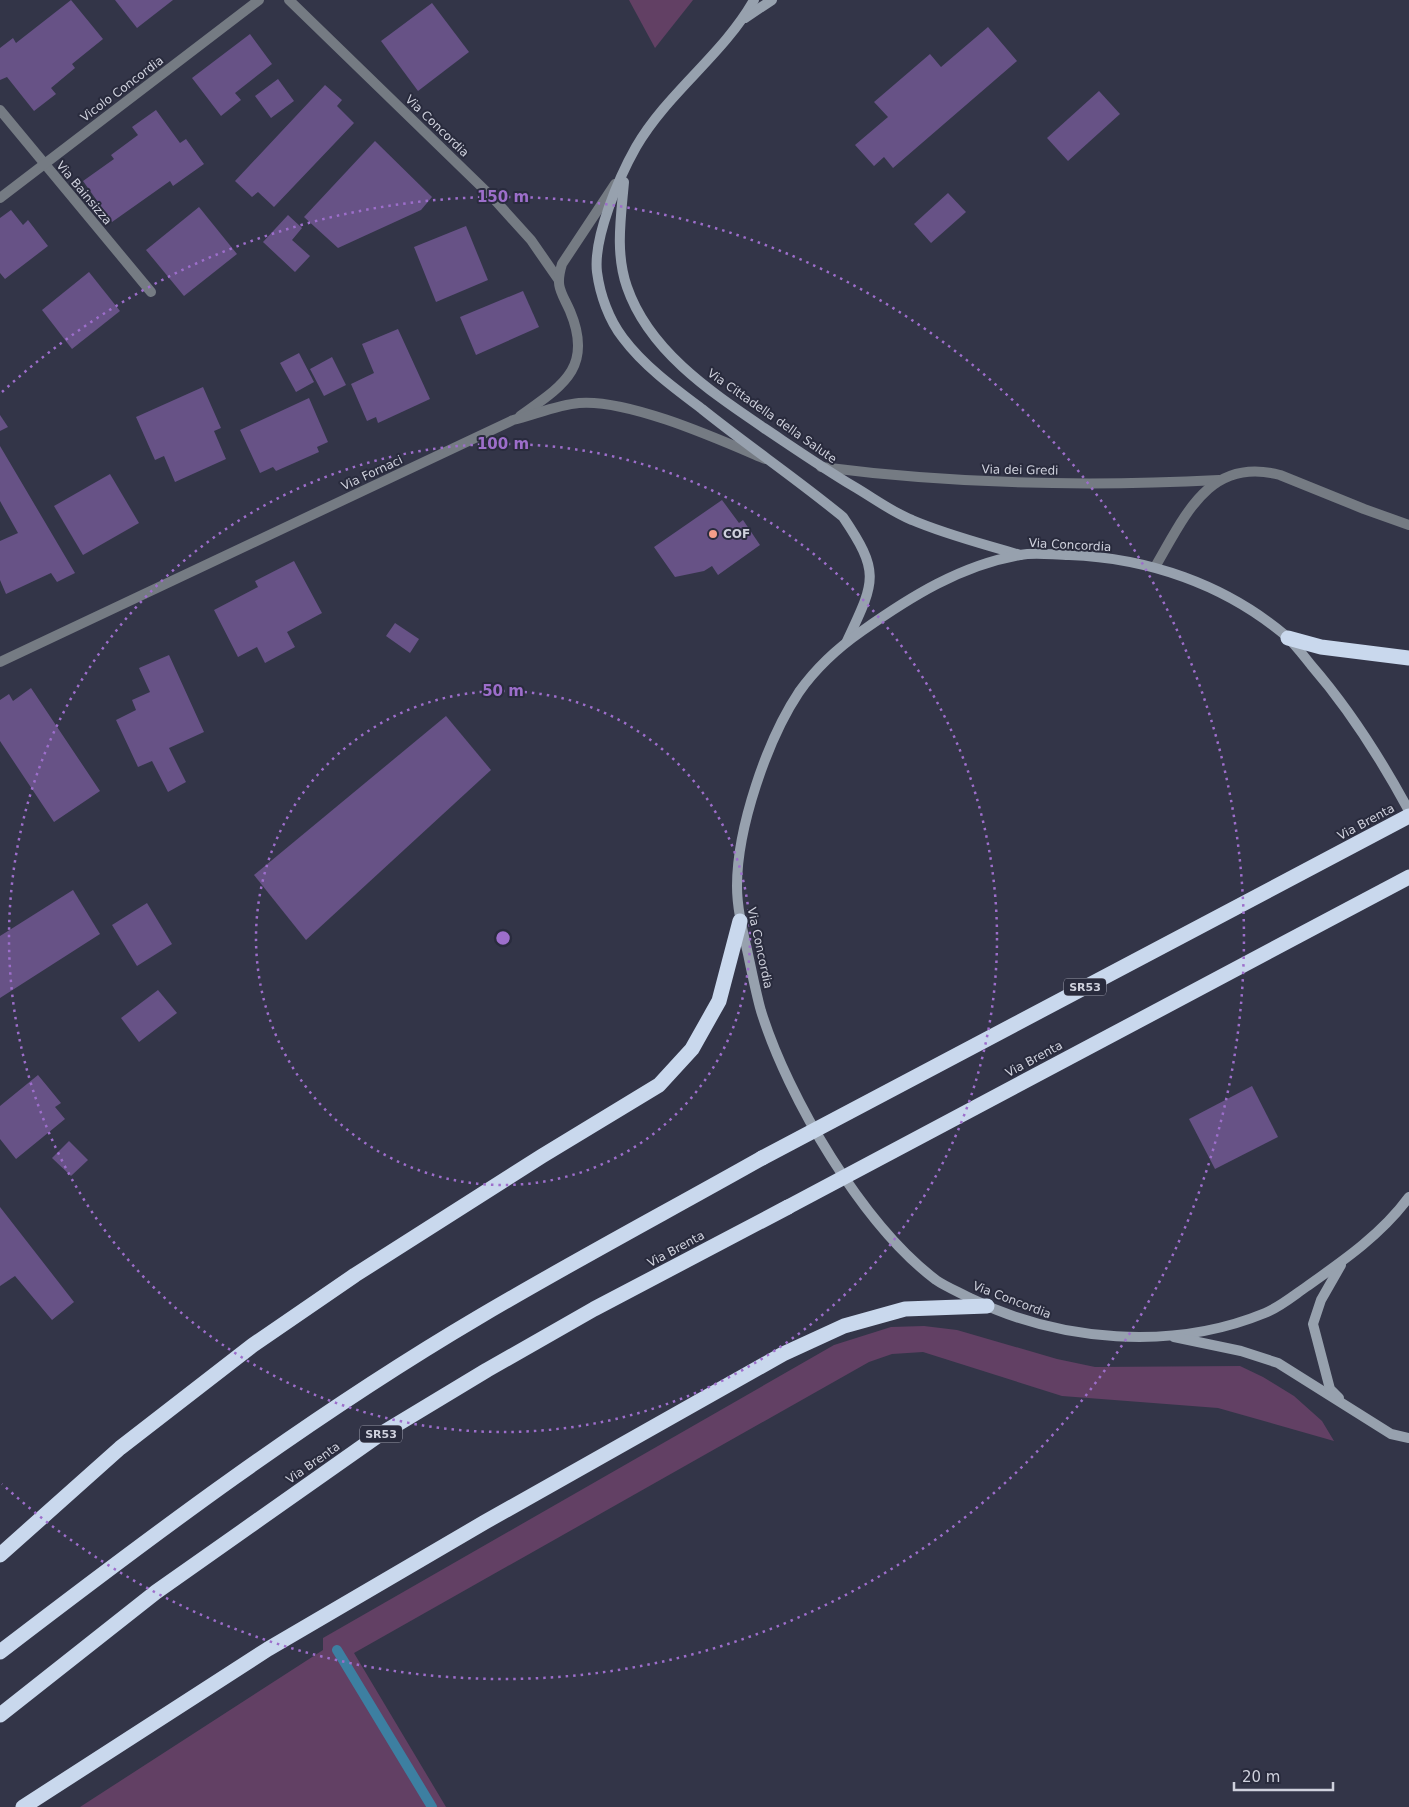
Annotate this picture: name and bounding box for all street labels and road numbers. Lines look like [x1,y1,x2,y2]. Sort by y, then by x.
street label: Vicolo Concordia [78,53,166,125]
street label: Via Concordia [402,92,472,160]
street label: Via Bainsizza [53,158,115,228]
street label: Via Cittadella della Salute [705,366,839,466]
street label: Via Fornaci [339,453,405,493]
street label: Via dei Gredi [981,462,1059,478]
street label: Via Concordia [1028,536,1112,554]
street label: Via Brenta [1335,801,1397,843]
street label: Via Concordia [745,906,775,990]
road number: SR53 [1064,979,1106,996]
street label: Via Brenta [1003,1038,1065,1080]
street label: Via Brenta [645,1228,707,1270]
street label: Via Concordia [971,1279,1053,1321]
road number: SR53 [360,1426,402,1442]
street label: Via Brenta [283,1439,343,1487]

